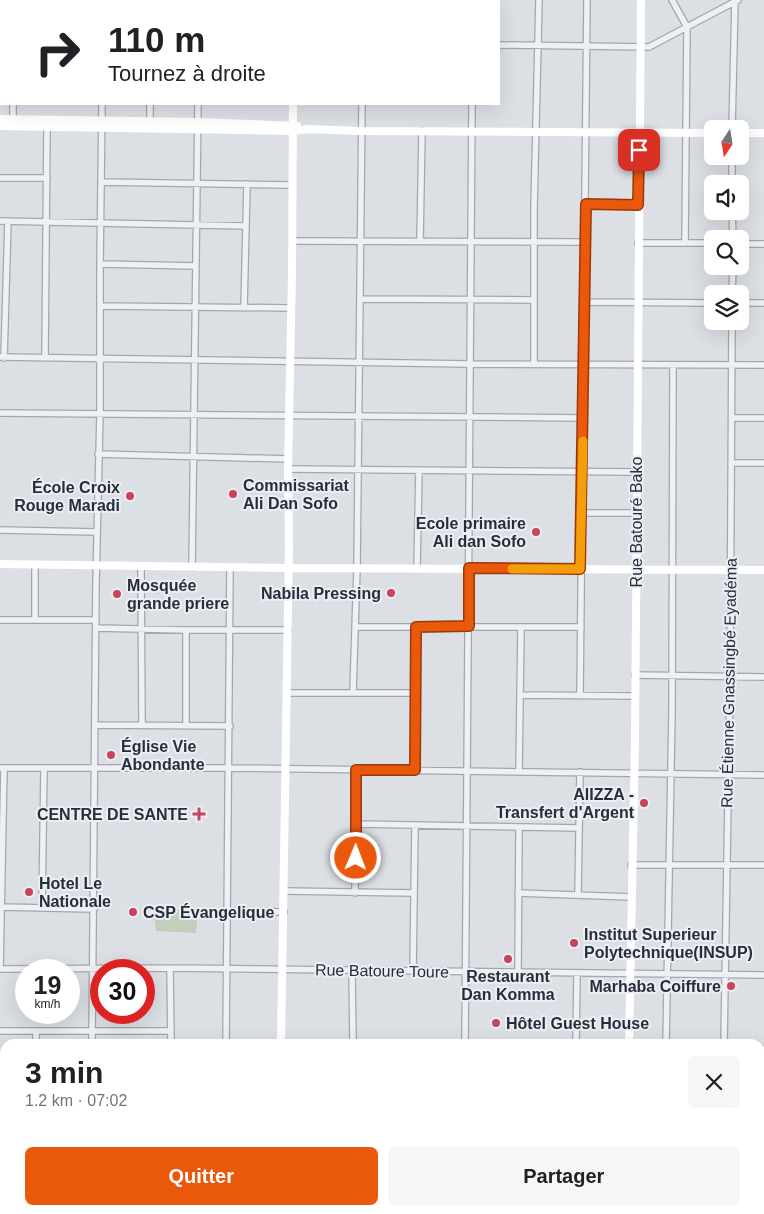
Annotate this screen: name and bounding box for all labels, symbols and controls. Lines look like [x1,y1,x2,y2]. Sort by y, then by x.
icon: right [25,20,90,85]
text: 110 m [108,20,205,59]
text: Tournez à droite [108,61,266,86]
north arrow [704,120,749,165]
map controls [704,120,749,330]
pin [618,129,660,171]
icon: arrive [625,136,653,164]
button: sound [704,175,749,220]
button: search [704,230,749,275]
button: layers [704,285,749,330]
street label: Rue Batouré Bako [628,457,645,587]
place label: Commissariat Ali Dan Sofo [243,477,349,512]
place label: École Croix Rouge Maradi [14,478,120,514]
marker: Commissariat Ali Dan Sofo [227,488,239,500]
marker: École Croix Rouge Maradi [124,490,136,502]
place label: Ecole primaire Ali dan Sofo [416,515,526,550]
marker: Ecole primaire Ali dan Sofo [530,526,542,538]
street label: Rue Étienne Gnassingbé Eyadéma [717,558,740,808]
place label: Mosquée grande priere [127,577,229,612]
place label: Nabila Pressing [261,585,381,602]
marker: Nabila Pressing [385,587,397,599]
marker: Mosquée grande priere [111,588,123,600]
place label: Église Vie Abondante [121,737,205,773]
marker: Église Vie Abondante [105,749,117,761]
place label: AlIZZA - Transfert d'Argent [496,786,635,821]
marker: AlIZZA - Transfert d'Argent [638,797,650,809]
place label: CENTRE DE SANTE [37,806,188,823]
marker: CENTRE DE SANTE [192,807,206,821]
position arrow [329,831,381,883]
place label: Hotel Le Nationale [39,875,111,910]
marker: Hotel Le Nationale [23,886,35,898]
place label: CSP Évangelique [143,903,274,921]
marker: CSP Évangelique [127,906,139,918]
place label: Institut Superieur Polytechnique(INSUP) [584,926,753,961]
marker: Institut Superieur Polytechnique(INSUP) [568,937,580,949]
marker: Restaurant Dan Komma [502,953,514,965]
speed limit sign: 30 [90,959,155,1024]
street label: Rue Batoure Toure [315,961,449,981]
place label: Restaurant Dan Komma [461,968,555,1003]
text: 19 [34,971,61,999]
place label: Marhaba Coiffure [589,978,721,995]
marker: Marhaba Coiffure [725,980,737,992]
text: km/h [34,997,61,1011]
place label: Hôtel Guest House [506,1015,649,1032]
marker: Hôtel Guest House [490,1017,502,1029]
text: 3 min [25,1056,103,1089]
button: close [688,1056,740,1108]
text: 1.2 km · 07:02 [25,1092,127,1109]
button: Quitter [25,1147,378,1205]
button: Partager [388,1147,740,1205]

